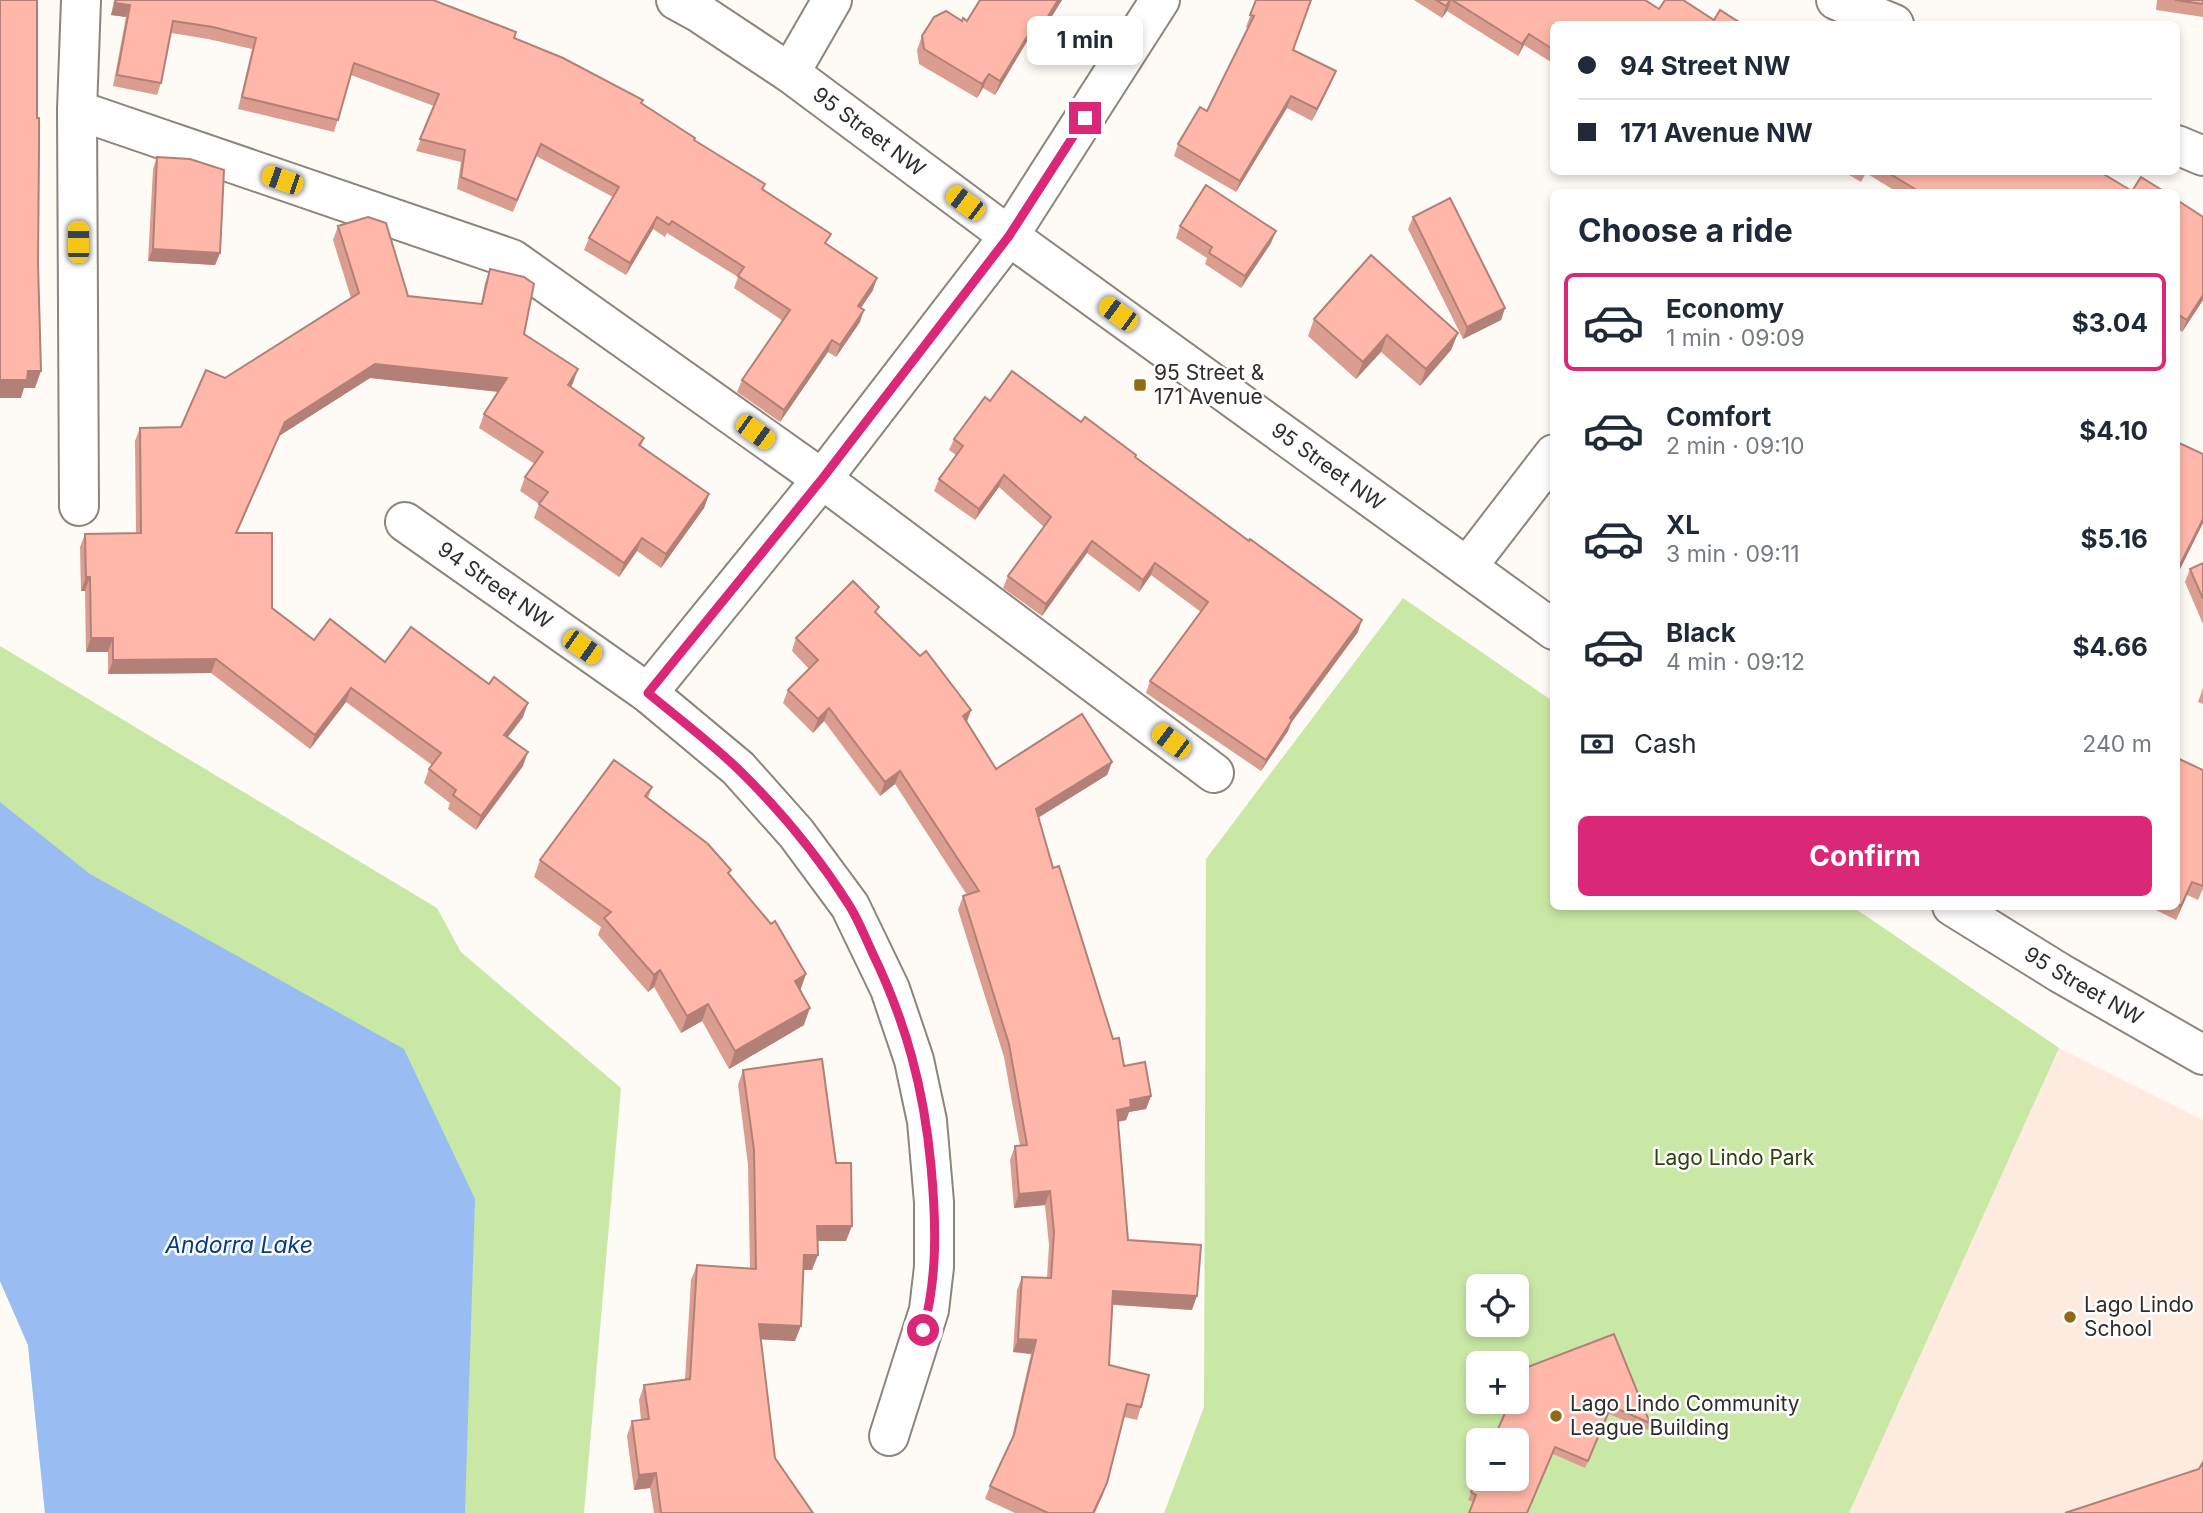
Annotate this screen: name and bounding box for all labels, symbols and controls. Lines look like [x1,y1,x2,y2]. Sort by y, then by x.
callout: 1 min [1027,17,1143,66]
text: 1 min [1057,26,1113,54]
text: 94 Street NW [1620,50,1791,81]
street label: 95 Street NW [808,82,931,181]
route end [1069,102,1101,134]
text: 171 Avenue NW [1620,117,1813,148]
car [259,163,306,197]
car [942,182,989,224]
text: Choose a ride [1578,211,1793,250]
car [68,221,89,263]
icon: car [1582,291,1645,354]
car [1095,293,1142,335]
text: Economy [1666,293,1784,324]
text: $3.04 [2072,307,2148,338]
text: 1 min · 09:09 [1666,324,1805,352]
place label: 95 Street & 171 Avenue [1154,360,1265,409]
marker: 95 Street & 171 Avenue [1132,377,1148,393]
icon: car [1582,399,1645,462]
text: Comfort [1666,401,1771,432]
car [732,411,779,453]
text: $4.10 [2079,415,2148,446]
street label: 95 Street NW [1267,417,1390,516]
text: 2 min · 09:10 [1666,432,1805,460]
icon: car [1582,507,1645,570]
text: XL [1666,509,1700,540]
text: $5.16 [2081,523,2148,554]
street label: 94 Street NW [433,536,558,634]
text: 3 min · 09:11 [1666,540,1800,568]
icon: car [1582,615,1645,678]
text: Black [1666,617,1736,648]
car [559,626,606,668]
text: $4.66 [2073,631,2148,662]
text: 4 min · 09:12 [1666,648,1805,676]
car [1148,720,1195,762]
icon: cash [1578,725,1616,763]
text: Cash [1634,728,1697,759]
text: 240 m [2082,730,2152,758]
button: Confirm [1578,816,2152,896]
street label: 95 Street NW [2020,941,2148,1030]
park label: Lago Lindo Park [1654,1145,1815,1170]
water label: Andorra Lake [164,1231,313,1259]
map controls [1466,1274,1529,1491]
button: locate [1466,1274,1529,1337]
place label: Lago Lindo School [2084,1292,2194,1341]
marker: Lago Lindo School [2062,1309,2078,1325]
route start [907,1314,939,1346]
button: + [1466,1351,1529,1414]
place label: Lago Lindo Community League Building [1570,1391,1800,1440]
marker: Lago Lindo Community League Building [1548,1408,1564,1424]
button: − [1466,1428,1529,1491]

